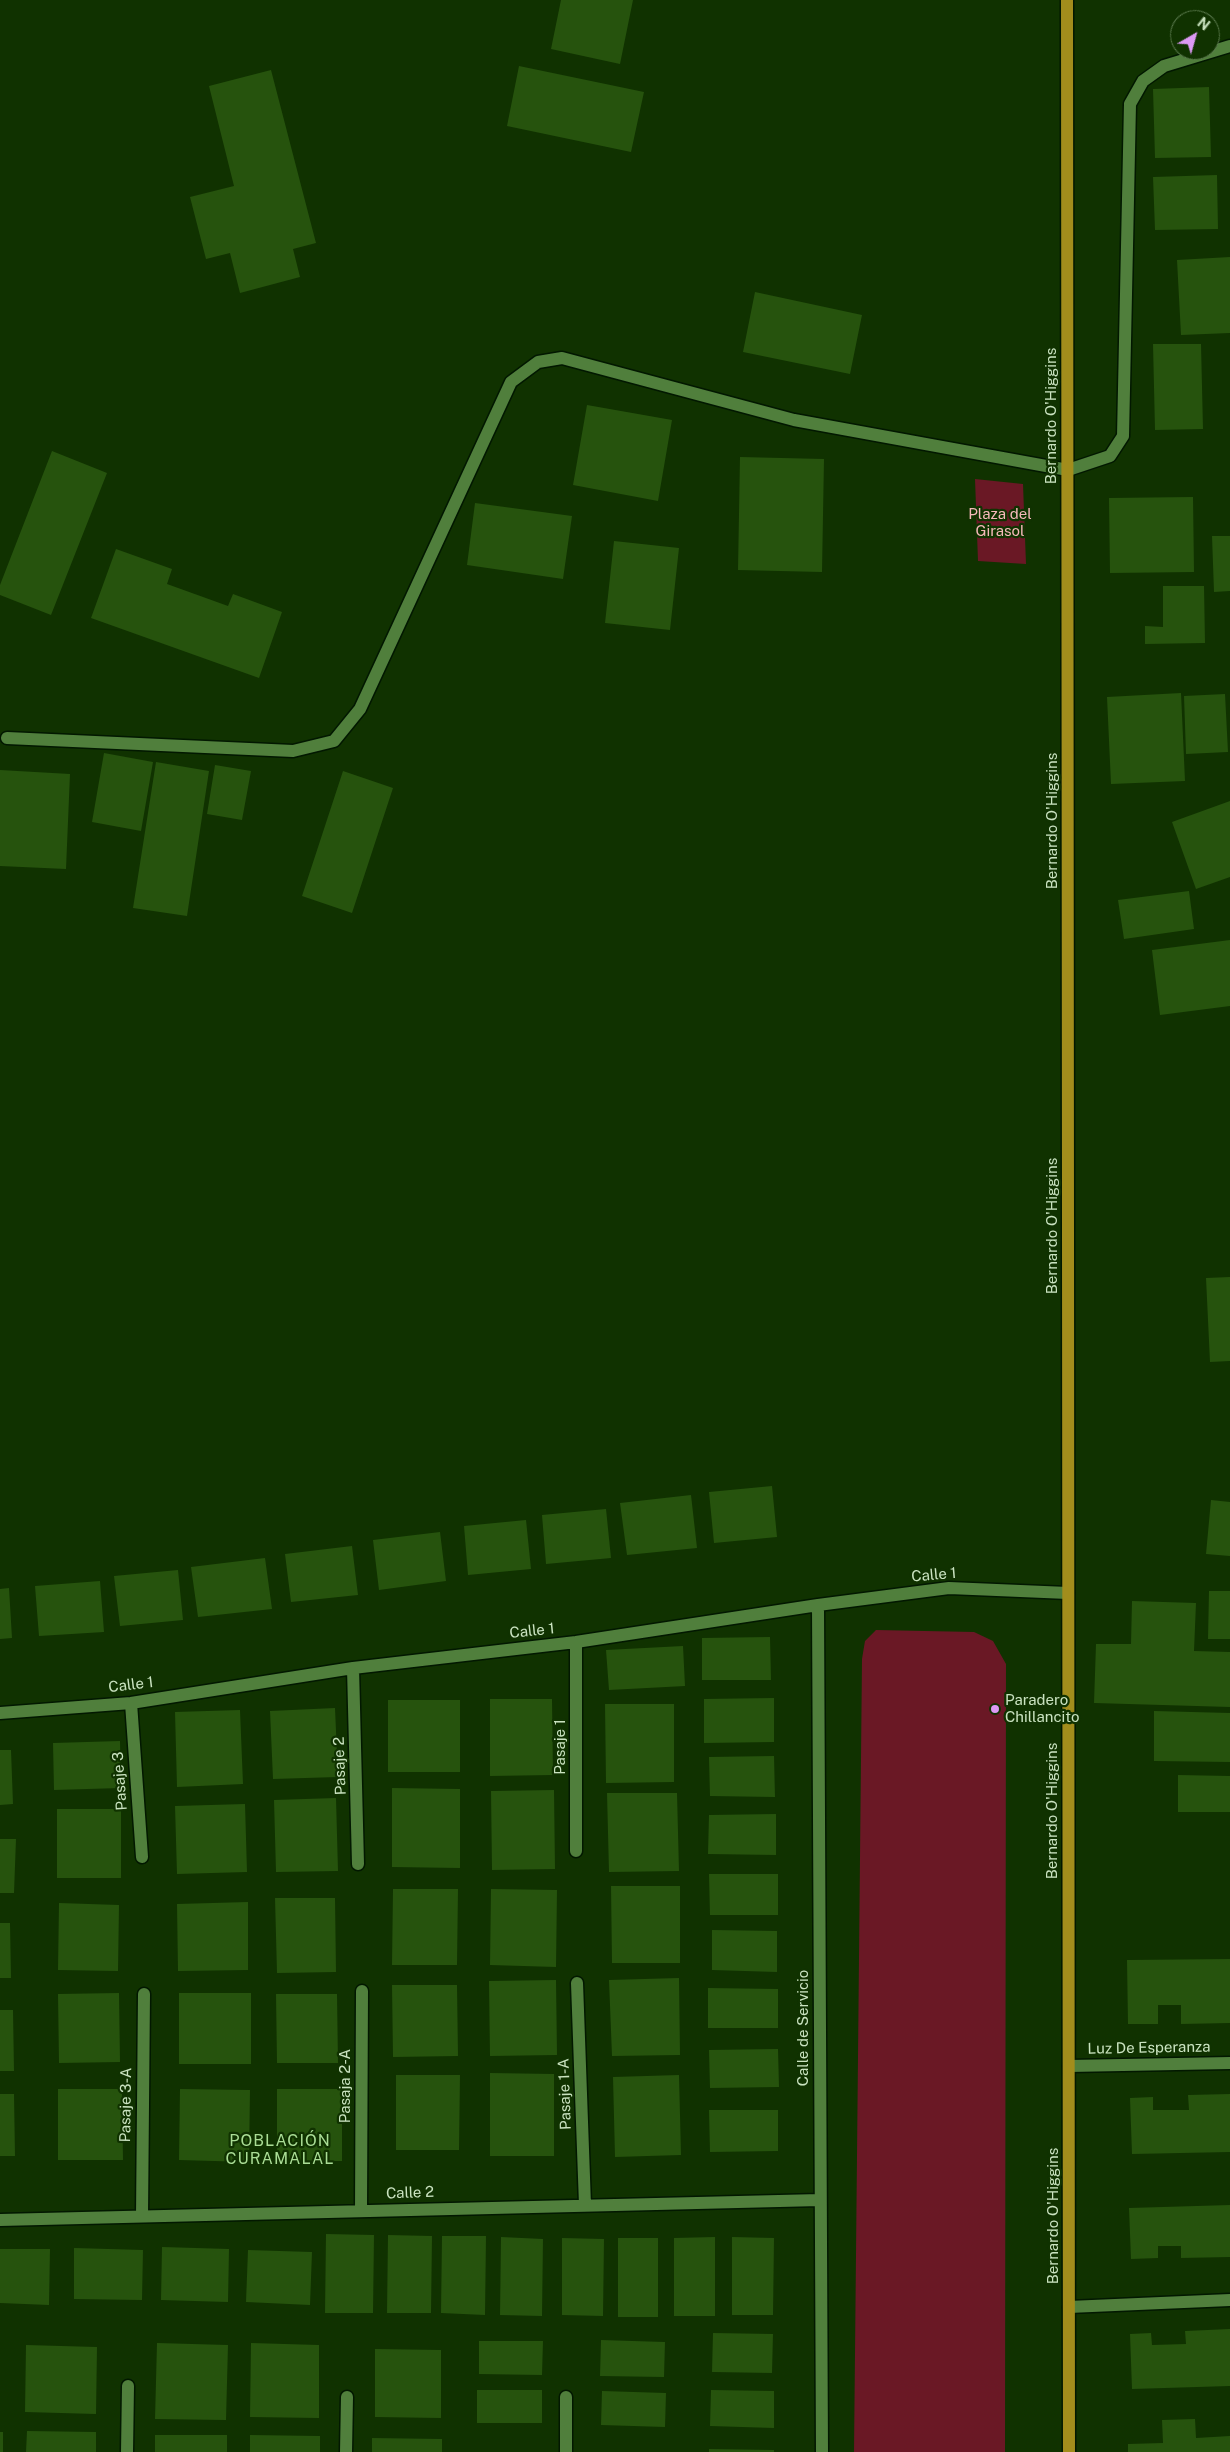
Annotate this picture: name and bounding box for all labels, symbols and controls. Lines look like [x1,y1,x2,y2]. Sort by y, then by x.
north arrow [1170,10,1220,60]
text: N [1194,14,1213,34]
street label: Bernardo O'Higgins [1042,348,1060,484]
park label: Plaza del Girasol [968,505,1032,540]
street label: Bernardo O'Higgins [1043,753,1061,889]
street label: Bernardo O'Higgins [1043,1158,1061,1294]
street label: Calle 1 [911,1564,957,1586]
street label: Calle 1 [509,1620,555,1642]
street label: Calle 1 [107,1673,155,1697]
place label: Paradero Chillancito [1005,1691,1079,1726]
marker: Paradero Chillancito [989,1703,1001,1715]
street label: Pasaje 1 [551,1719,569,1775]
street label: Pasaje 2 [330,1736,350,1796]
street label: Bernardo O'Higgins [1043,1743,1061,1879]
street label: Pasaje 3 [109,1751,131,1811]
street label: Calle de Servicio [794,1970,812,2086]
street label: Luz De Esperanza [1087,2038,1211,2058]
street label: Pasaja 2-A [336,2049,354,2123]
street label: Pasaje 1-A [555,2058,575,2130]
street label: Pasaje 3-A [116,2067,136,2143]
district label: POBLACIÓN CURAMALAL [224,2131,336,2169]
street label: Bernardo O'Higgins [1044,2148,1062,2284]
street label: Calle 2 [386,2183,434,2203]

